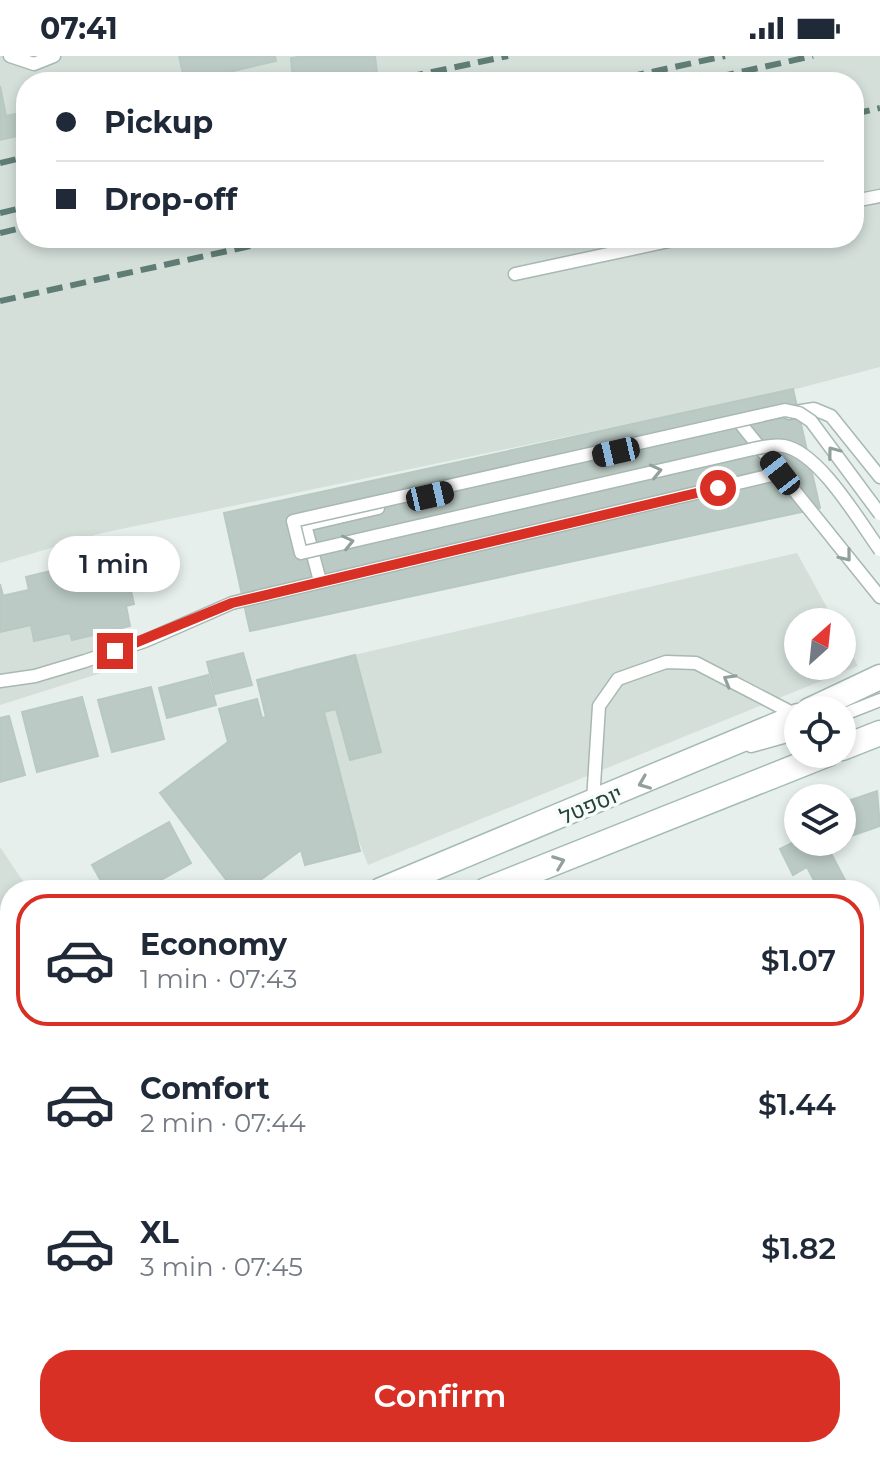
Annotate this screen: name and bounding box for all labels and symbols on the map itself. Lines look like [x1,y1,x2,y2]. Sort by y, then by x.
car [590,435,642,469]
one-way arrow [829,446,843,460]
car [756,447,804,499]
one-way arrow [649,463,662,480]
route start [700,470,736,506]
car [404,479,456,513]
one-way arrow [341,534,354,551]
callout: 1 min [49,535,181,591]
one-way arrow [836,546,851,561]
north arrow [784,608,856,680]
route end [97,633,133,669]
one-way arrow [723,674,738,690]
one-way arrow [638,773,652,789]
street label: יוספטל [555,780,627,830]
one-way arrow [551,855,565,872]

